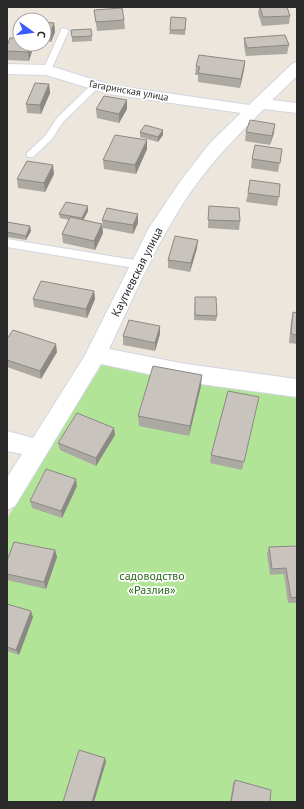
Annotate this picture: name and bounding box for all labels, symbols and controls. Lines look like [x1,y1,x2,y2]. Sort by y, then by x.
north arrow [12,12,52,52]
text: С [34,30,49,39]
street label: Гагаринская улица [88,77,170,104]
street label: Каугиевская улица [108,224,166,319]
park label: садоводство «Разлив» [119,568,185,597]

